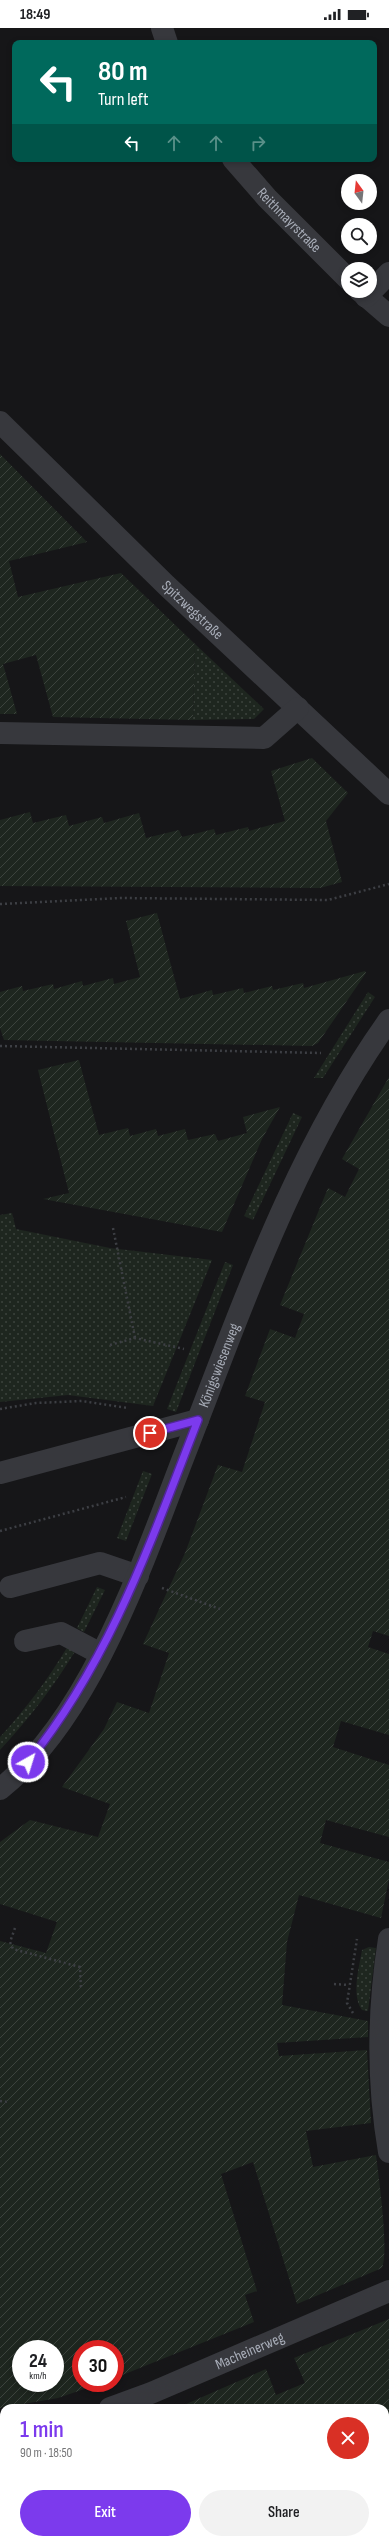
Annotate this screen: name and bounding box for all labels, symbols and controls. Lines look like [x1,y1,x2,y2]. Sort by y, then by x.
text: 18:49 [20,5,50,24]
text: 80 m [98,55,147,88]
icon: left [32,56,84,108]
text: Turn left [98,89,149,110]
icon: left [121,132,143,154]
icon: ahead [163,132,185,154]
icon: ahead [205,132,227,154]
icon: right [247,132,269,154]
north arrow [341,174,377,210]
map controls [341,174,377,298]
street label: Reithmayrstraße [253,184,326,257]
button: search [341,218,377,254]
button: layers [341,262,377,298]
street label: Spitzwegstraße [158,576,228,643]
street label: Königswiesenweg [194,1320,244,1410]
pin [133,1416,167,1450]
icon: arrive [139,1422,161,1444]
position arrow [7,1741,49,1783]
street label: Macheinerweg [212,2328,287,2374]
speed limit sign: 30 [72,2340,124,2392]
text: 24 [29,2349,47,2373]
text: km/h [29,2370,47,2382]
text: 1 min [20,2415,64,2444]
button: close [327,2417,369,2459]
text: 90 m · 18:50 [20,2445,72,2461]
button: Exit [20,2490,191,2536]
button: Share [199,2490,369,2536]

